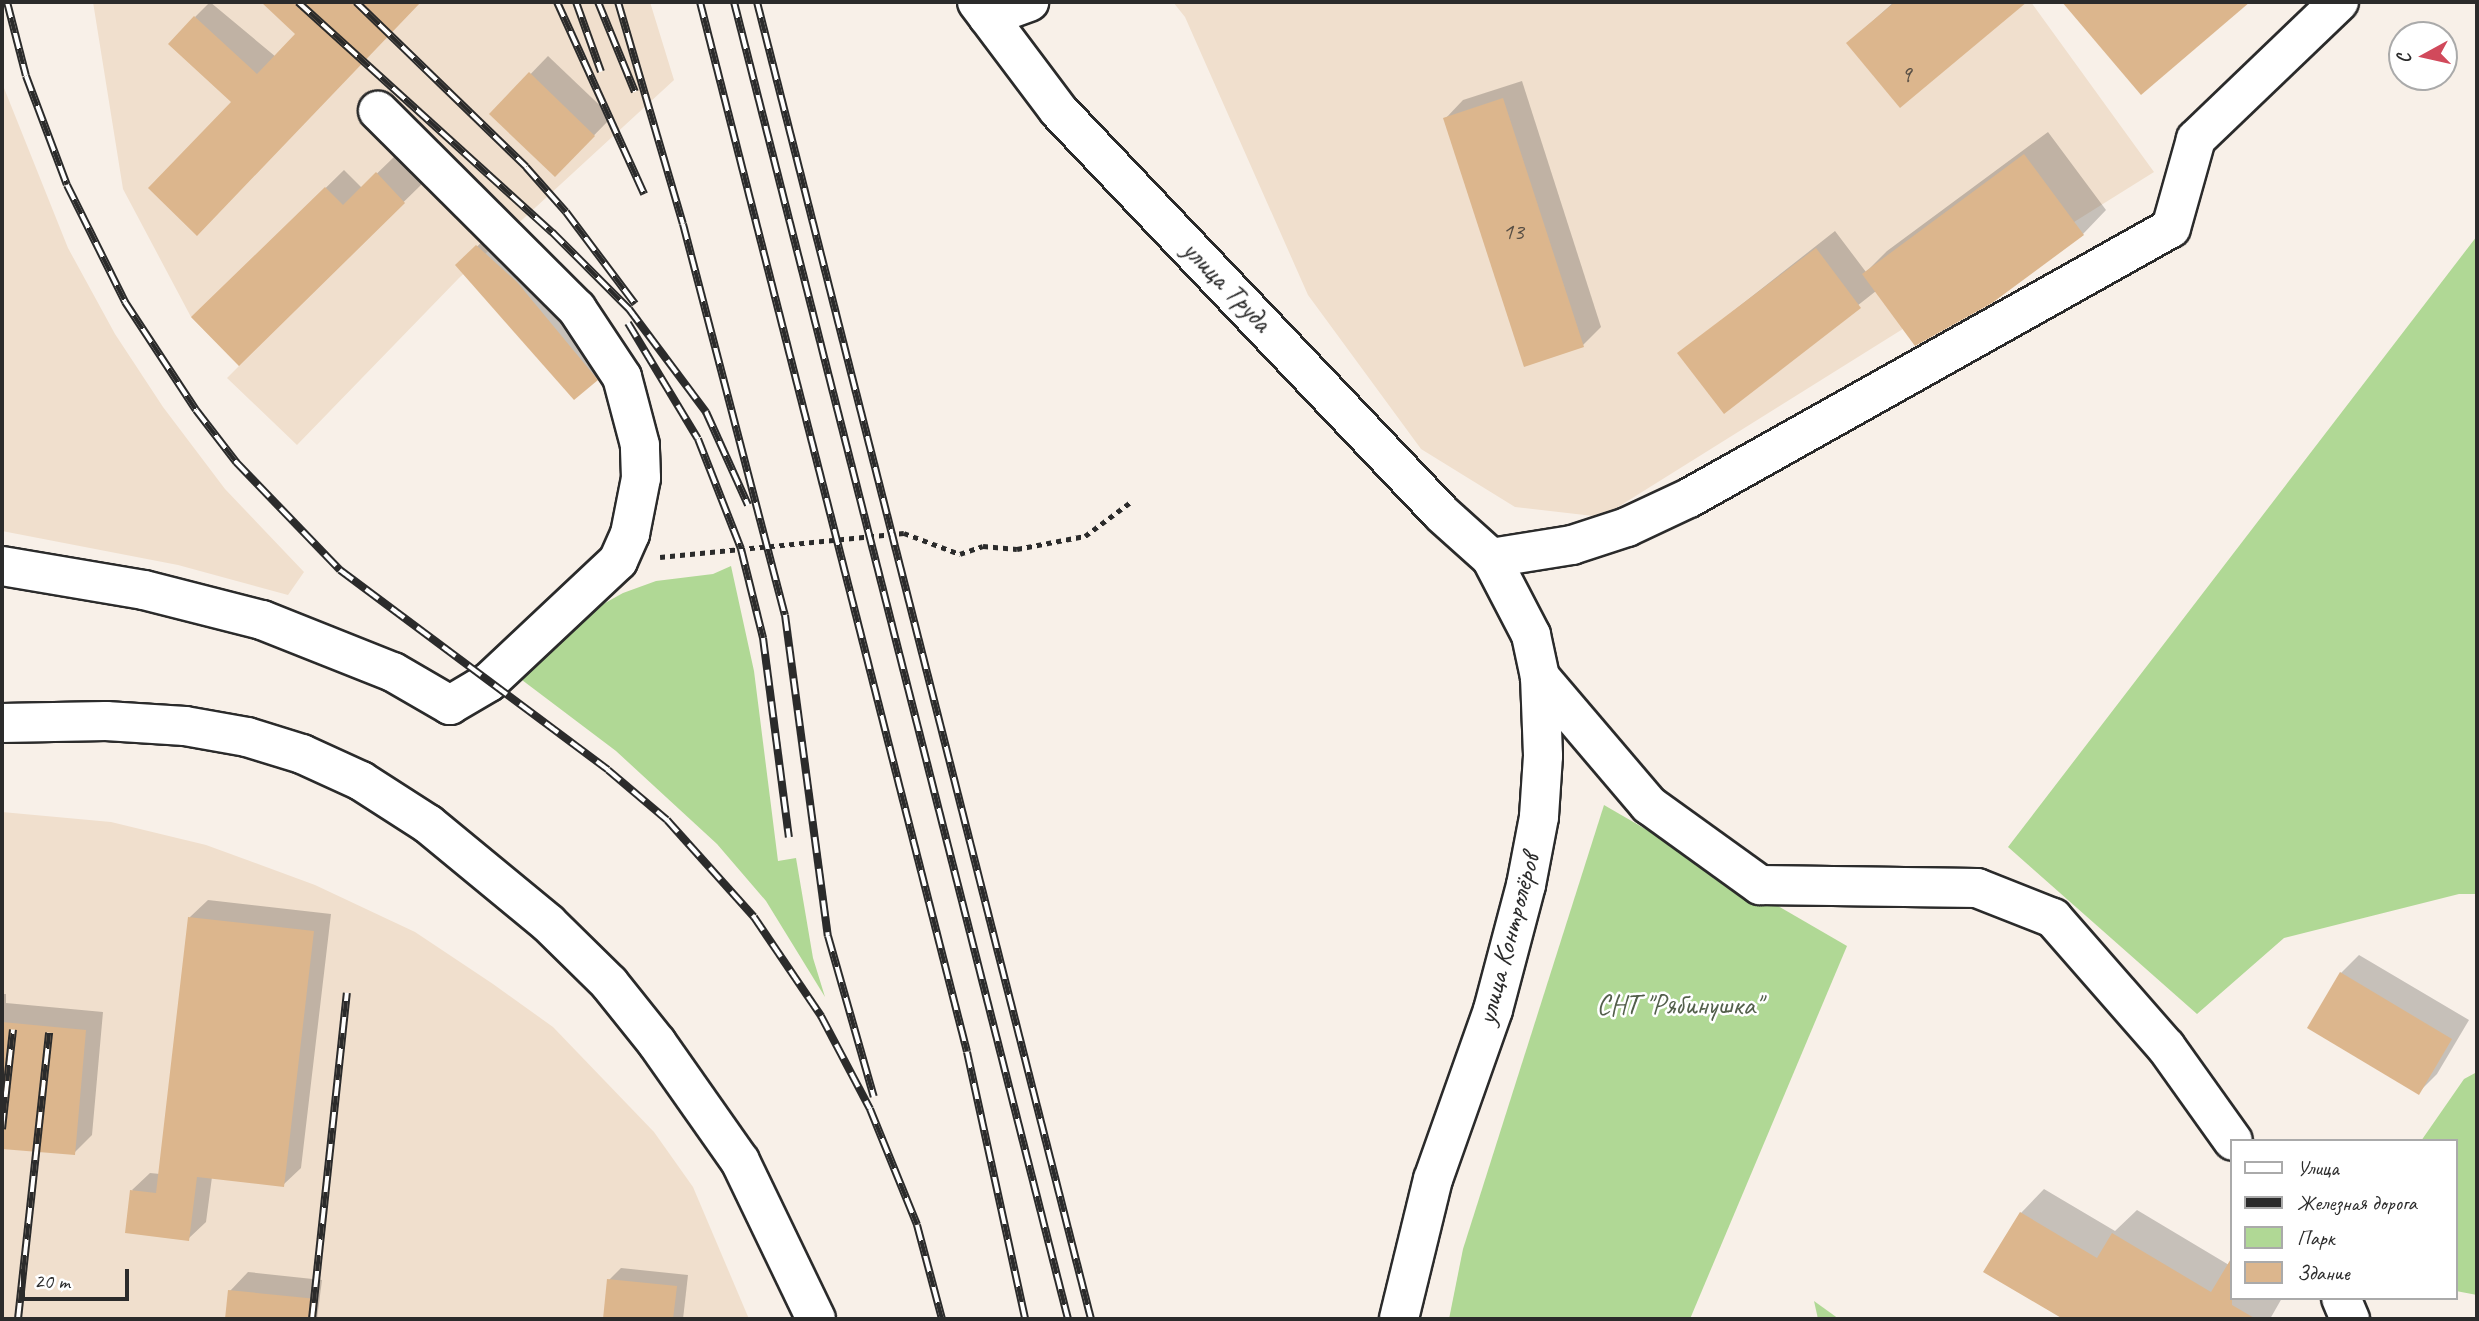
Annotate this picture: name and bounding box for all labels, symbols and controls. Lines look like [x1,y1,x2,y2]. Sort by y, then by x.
north arrow [2388,21,2458,91]
text: С [2392,52,2417,65]
house number: 9 [1901,61,1911,89]
house number: 13 [1502,218,1524,246]
street label: улица Труда [1177,235,1277,337]
street label: улица Контролёров [1469,848,1547,1030]
park label: СНТ "Рябинушка" [1596,988,1762,1022]
legend [2230,1139,2458,1300]
text: Улица [2297,1155,2339,1181]
text: Железная дорога [2297,1190,2417,1216]
text: Парк [2297,1225,2334,1251]
scale bar [24,1254,133,1298]
text: Здание [2297,1260,2350,1286]
text: 20 m [34,1268,70,1294]

